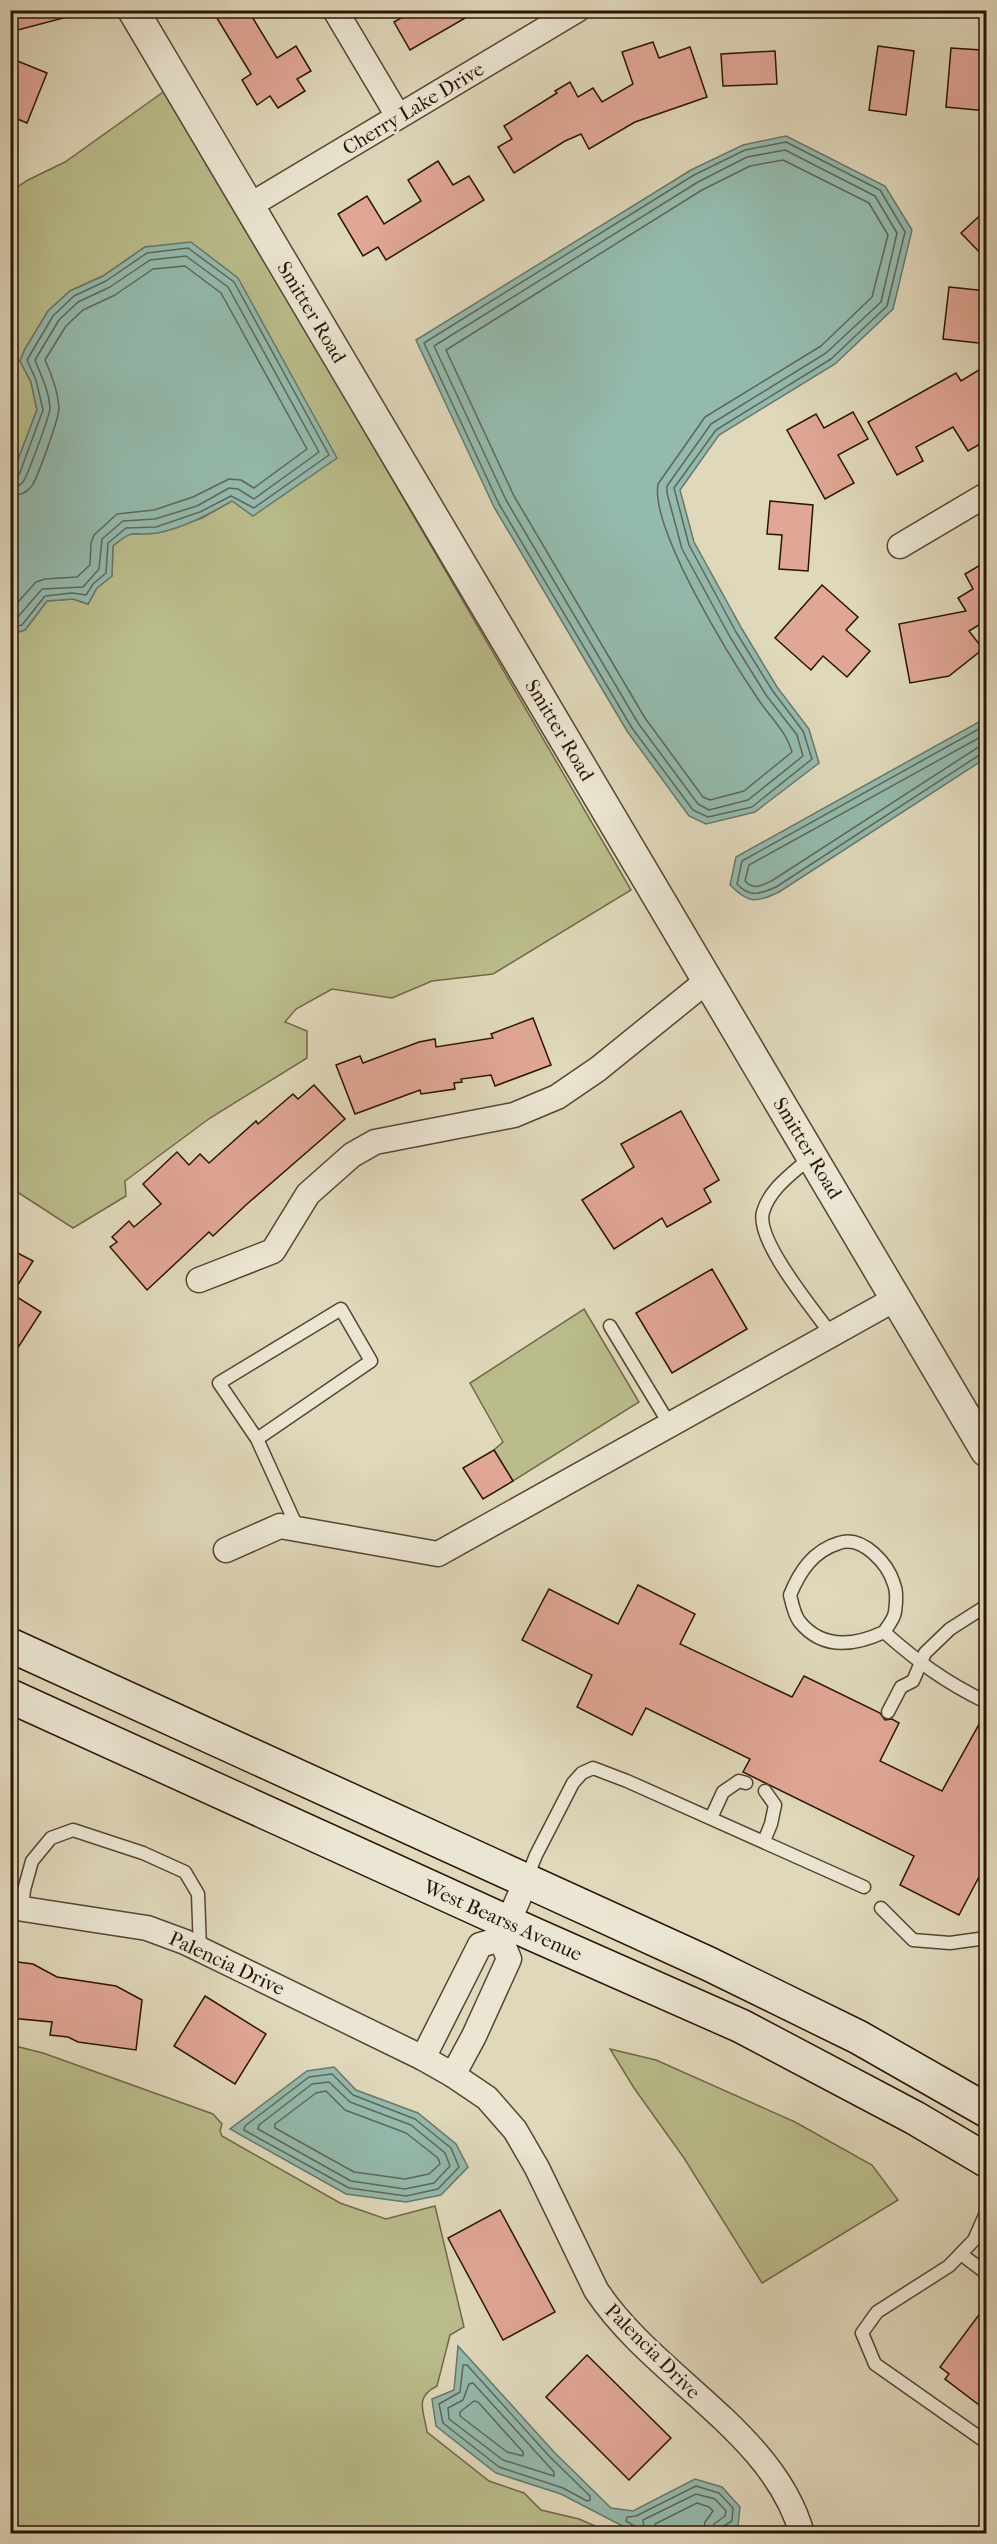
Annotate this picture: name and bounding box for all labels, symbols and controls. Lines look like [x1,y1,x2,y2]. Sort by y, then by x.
street label: Cherry Lake Drive [338,57,488,160]
street label: Smitter Road [272,257,351,368]
street label: Smitter Road [520,675,599,786]
street label: Smitter Road [768,1093,847,1204]
street label: West Bearss Avenue [419,1875,586,1966]
street label: Palencia Drive [165,1927,288,2000]
street label: Palencia Drive [600,2299,705,2404]

